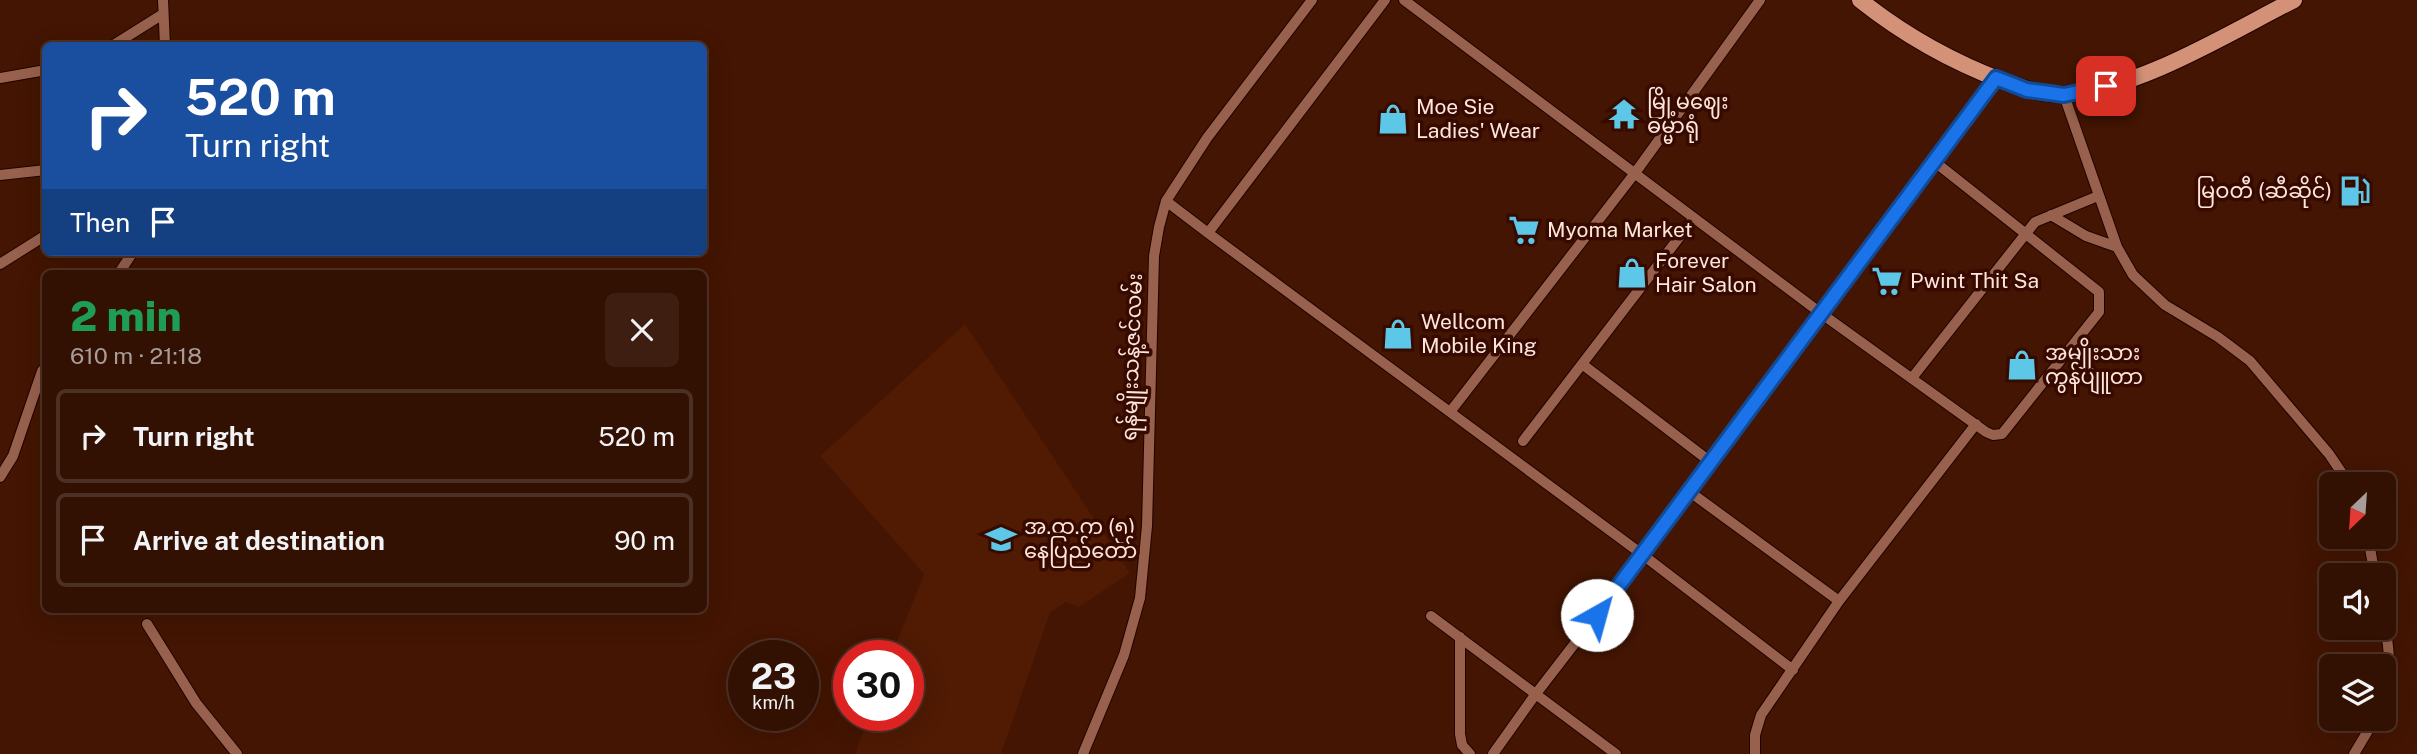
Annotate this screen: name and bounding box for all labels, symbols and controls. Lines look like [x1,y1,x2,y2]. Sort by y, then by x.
pin [2076,56,2136,116]
icon: arrive [2087,67,2125,105]
text: 520 m [185,68,336,126]
icon: right [70,70,161,161]
place label: မြို့မဈေး ဓမ္မာရုံ [1647,86,1729,144]
place label: Moe Sie Ladies' Wear [1416,94,1540,143]
temple icon: မြို့မဈေး ဓမ္မာရုံ [1607,97,1641,131]
shop icon: Moe Sie Ladies' Wear [1376,102,1410,136]
text: Turn right [185,127,330,164]
fuel station icon: မြဝတီ (ဆီဆိုင်) [2338,174,2372,208]
place label: မြဝတီ (ဆီဆိုင်) [2196,175,2332,208]
icon: arrive [144,203,182,241]
text: Then [70,207,130,238]
supermarket icon: Myoma Market [1507,213,1541,247]
place label: Myoma Market [1547,217,1693,242]
place label: Forever Hair Salon [1655,248,1757,297]
shop icon: Forever Hair Salon [1615,256,1649,290]
supermarket icon: Pwint Thit Sa [1870,264,1904,298]
place label: Pwint Thit Sa [1910,268,2039,293]
street label: ရန်မျိုးသန့်ဇင်လမ်း [1113,273,1153,441]
text: 2 min [70,291,182,340]
button: close [605,293,679,367]
place label: Wellcom Mobile King [1421,309,1537,358]
shop icon: Wellcom Mobile King [1381,317,1415,351]
place label: အမျိုးသား ကွန်ပျူတာ [2045,337,2143,395]
text: 610 m · 21:18 [70,342,202,369]
shop icon: အမျိုးသား ကွန်ပျူတာ [2005,348,2039,382]
icon: right [74,417,112,455]
text: Turn right [133,421,255,452]
text: 520 m [598,421,675,452]
north arrow [2319,472,2396,550]
map controls [2319,472,2396,731]
place label: အ.ထ.က (၅) နေပြည်တော် [1024,514,1137,568]
icon: arrive [74,521,112,559]
school or university icon: အ.ထ.က (၅) နေပြည်တော် [984,522,1018,556]
text: Arrive at destination [133,525,385,556]
text: 90 m [614,525,675,556]
button: sound [2319,563,2396,640]
position arrow [1560,578,1634,652]
speed limit sign: 30 [833,640,924,731]
button: layers [2319,654,2396,731]
text: 23 [751,656,796,697]
text: km/h [752,692,795,713]

